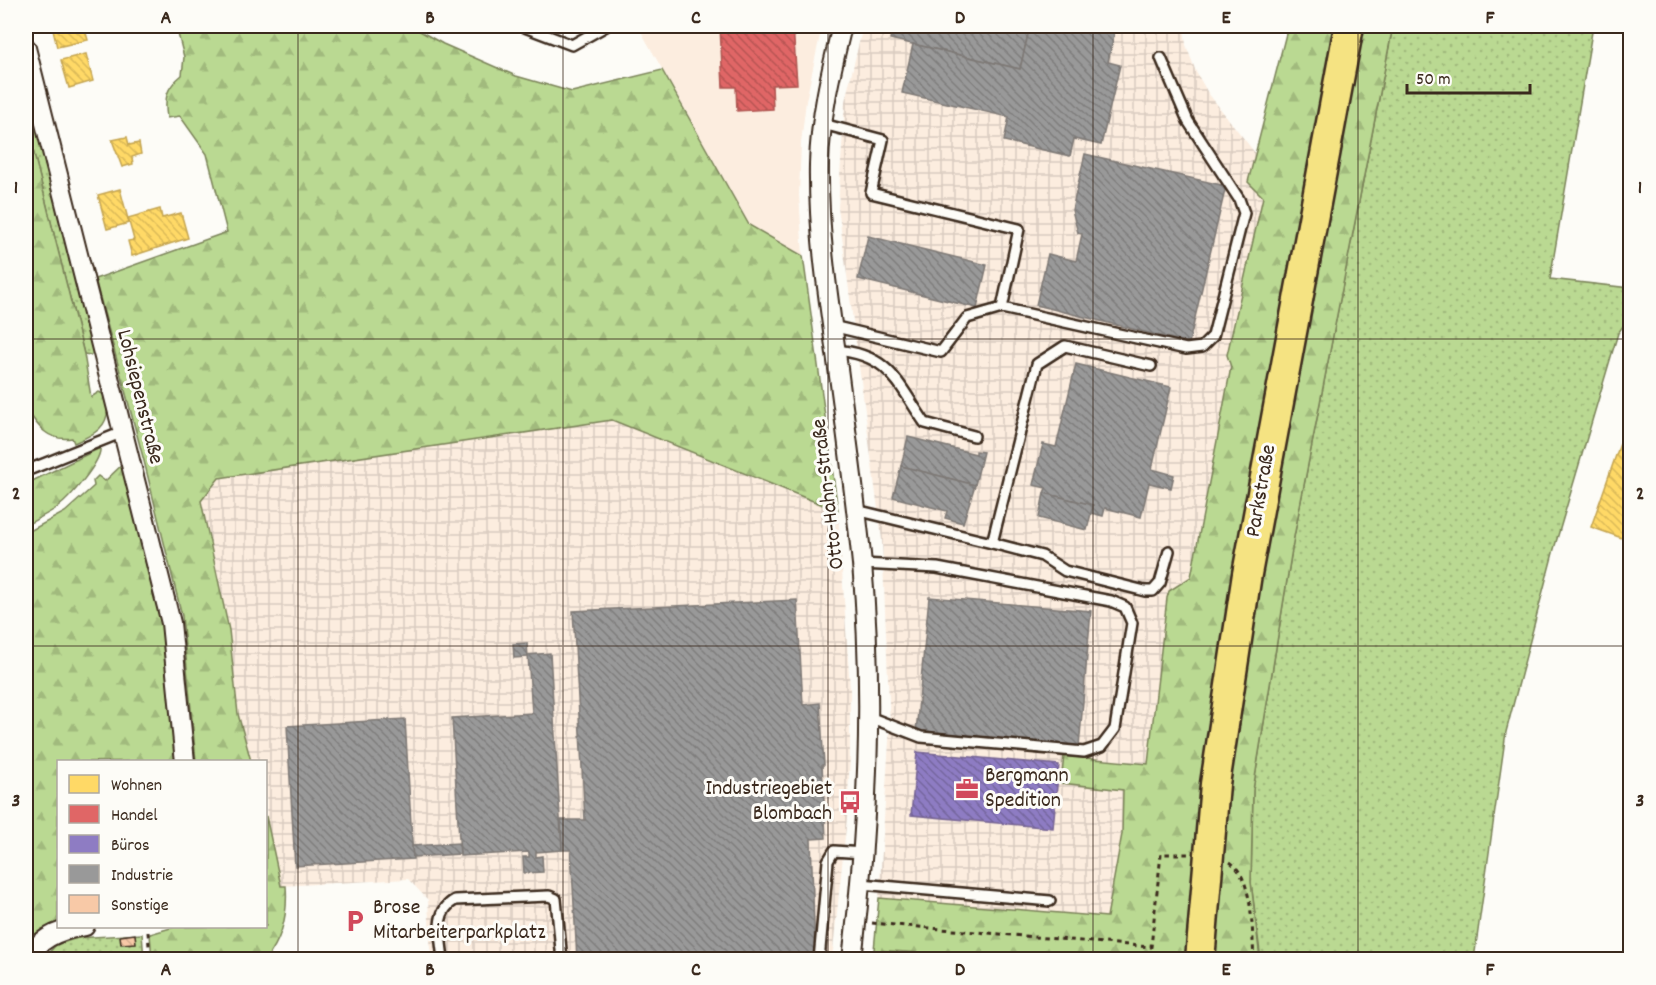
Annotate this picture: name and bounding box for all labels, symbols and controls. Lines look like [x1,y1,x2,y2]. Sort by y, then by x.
text: A [161,5,172,33]
text: B [425,5,435,33]
text: C [691,5,701,33]
text: D [955,5,966,33]
text: E [1221,5,1231,33]
text: F [1486,5,1496,33]
scale bar [1407,57,1530,95]
text: 50 m [1416,68,1451,93]
text: 1 [14,175,18,203]
text: 1 [1638,175,1642,203]
street label: Lohsiepenstraße [107,326,171,468]
street label: Otto-Hahn-Straße [804,417,854,571]
street label: Parkstraße [1239,442,1285,540]
text: 2 [12,481,20,509]
text: 2 [1636,481,1644,509]
legend [57,760,267,928]
place label: Bergmann Spedition [985,761,1069,817]
text: Wohnen [111,774,162,799]
place label: Industriegebiet Blombach [705,774,832,830]
office icon: Bergmann Spedition [954,776,980,802]
text: 3 [12,788,20,816]
text: 3 [1636,788,1644,816]
bus stop icon: Industriegebiet Blombach [837,789,863,815]
text: Handel [111,804,158,829]
text: Büros [111,834,150,859]
text: Industrie [111,864,173,889]
place label: Brose Mitarbeiterparkplatz [373,893,546,949]
text: Sonstige [111,894,169,919]
parking icon: Brose Mitarbeiterparkplatz [342,908,368,934]
text: A [161,957,172,985]
text: B [425,957,435,985]
text: C [691,957,701,985]
text: D [955,957,966,985]
text: E [1221,957,1231,985]
text: F [1486,957,1496,985]

